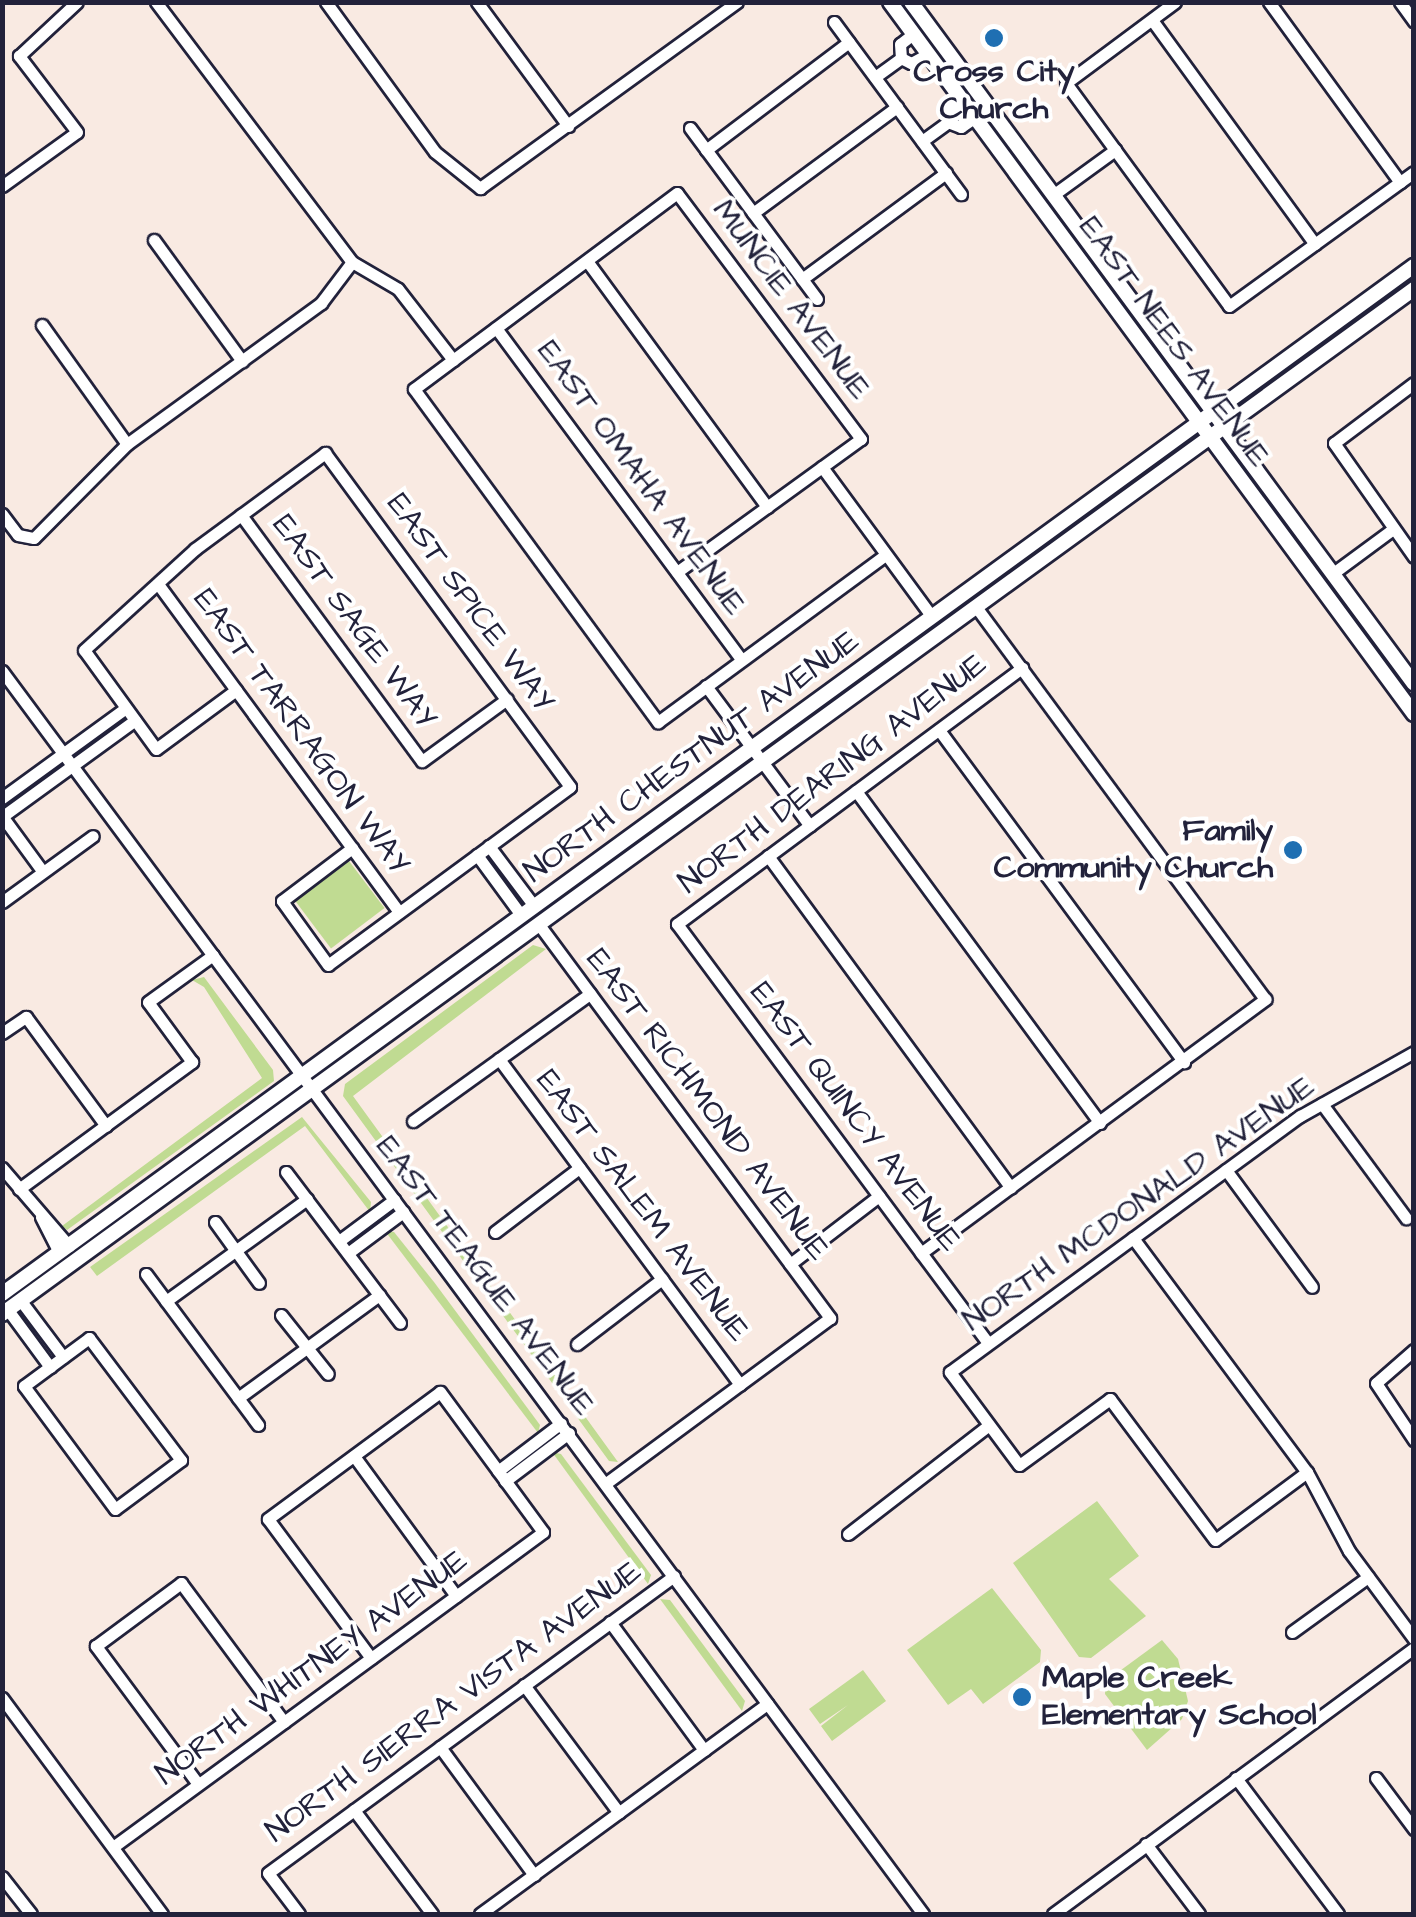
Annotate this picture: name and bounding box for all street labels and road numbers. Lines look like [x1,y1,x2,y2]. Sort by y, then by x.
street label: MUNCIE AVENUE [703,193,879,407]
street label: EAST NEES AVENUE [1070,209,1278,475]
street label: EAST OMAHA AVENUE [528,333,754,623]
street label: EAST SPICE WAY [378,486,562,720]
street label: EAST SAGE WAY [263,507,445,737]
street label: EAST TARRAGON WAY [185,582,417,882]
street label: NORTH CHESTNUT AVENUE [517,622,867,892]
street label: NORTH DEARING AVENUE [671,646,995,902]
street label: EAST RICHMOND AVENUE [577,942,837,1268]
street label: EAST QUINCY AVENUE [741,975,969,1259]
street label: EAST SALEM AVENUE [527,1062,757,1350]
street label: NORTH MCDONALD AVENUE [956,1068,1322,1340]
street label: EAST TEAGUE AVENUE [367,1128,603,1424]
street label: NORTH WHITNEY AVENUE [149,1542,475,1794]
street label: NORTH SIERRA VISTA AVENUE [259,1553,649,1851]

